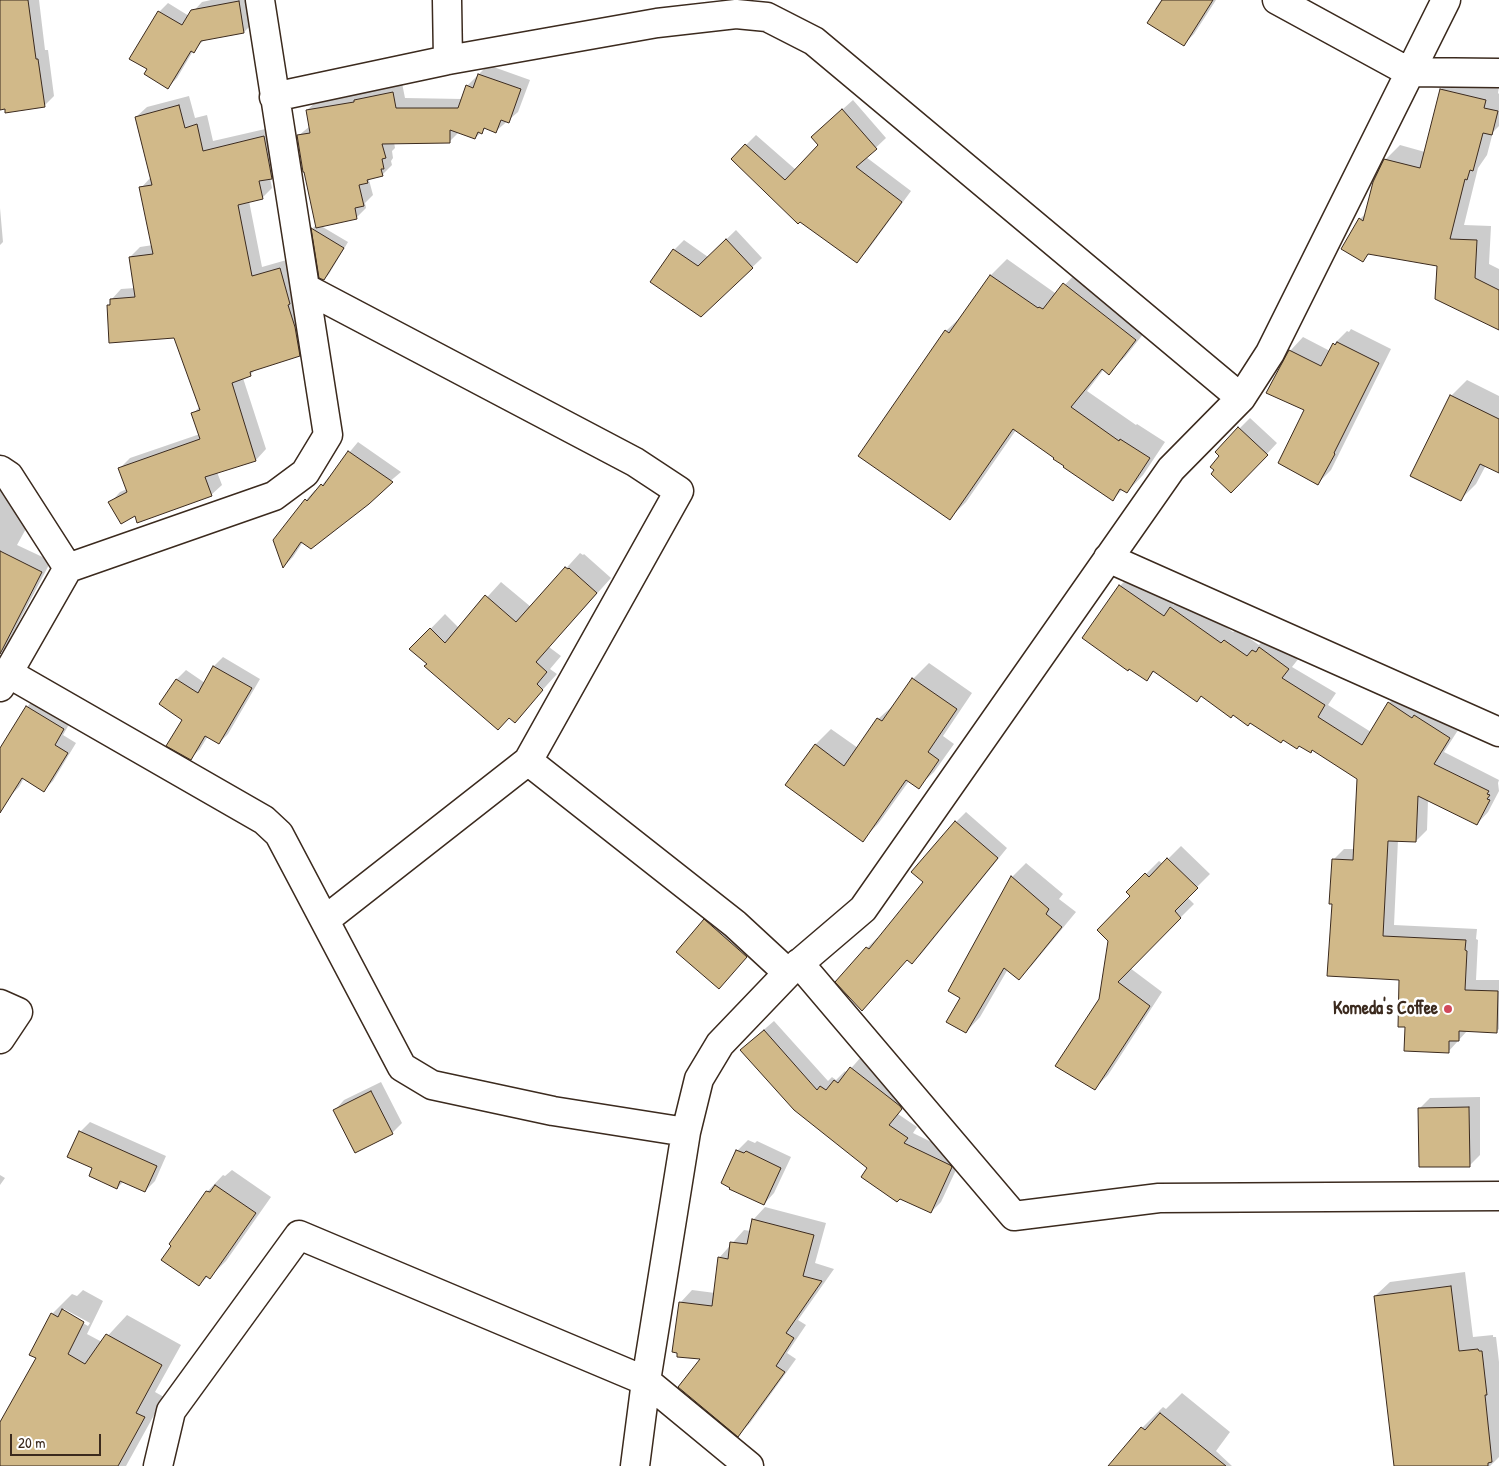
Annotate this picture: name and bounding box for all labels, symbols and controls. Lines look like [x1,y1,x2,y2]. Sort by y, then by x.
place label: Komeda's Coffee [1333,998,1438,1020]
marker: Komeda's Coffee [1442,1003,1454,1015]
scale bar [12,1424,104,1456]
text: 20 m [18,1432,45,1453]

